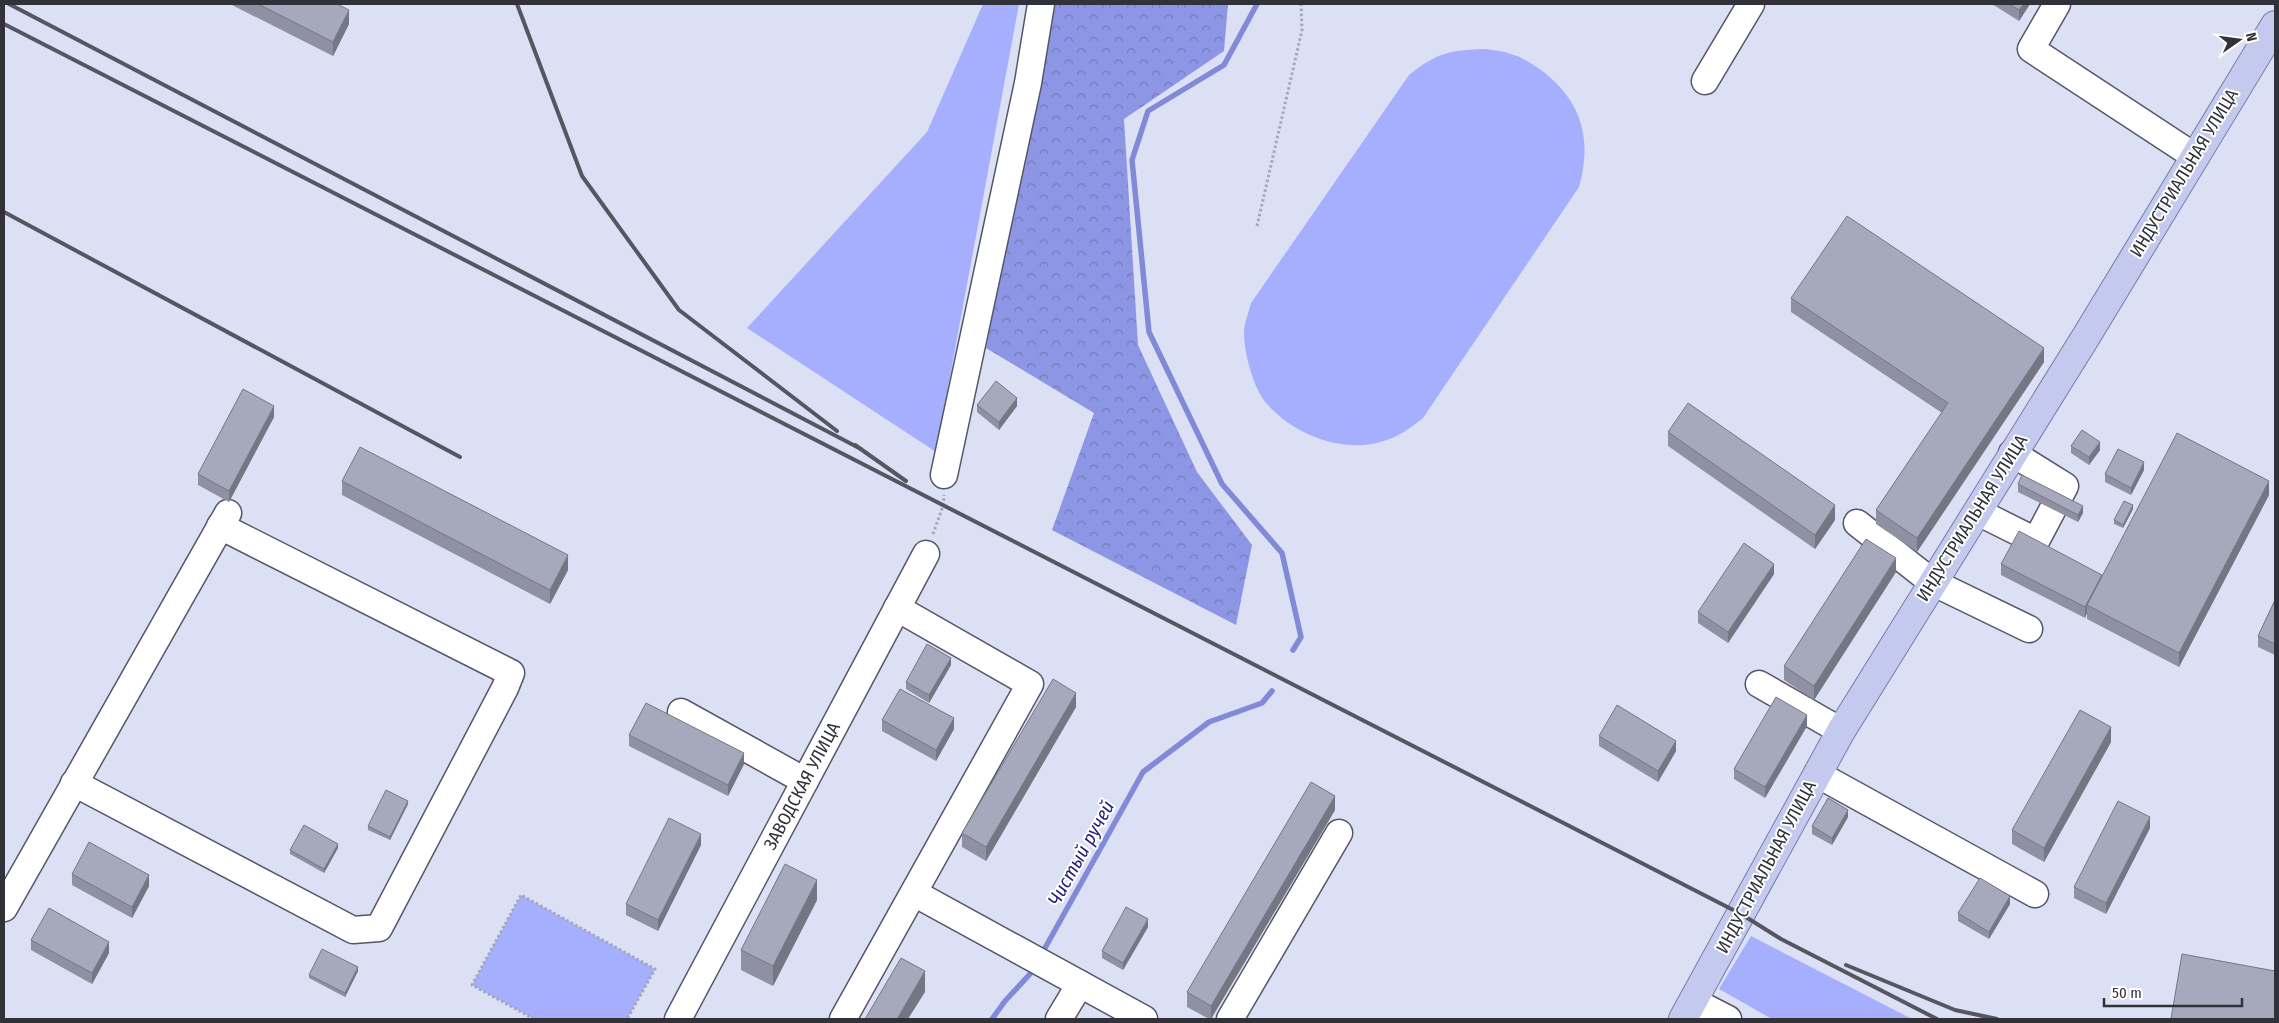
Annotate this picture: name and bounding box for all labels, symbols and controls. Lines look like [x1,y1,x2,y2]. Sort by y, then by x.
north arrow [2214,15,2264,65]
text: N [2242,31,2260,43]
street label: ИНДУСТРИАЛЬНАЯ УЛИЦА [2125,85,2243,261]
street label: ИНДУСТРИАЛЬНАЯ УЛИЦА [1912,430,2033,605]
street label: ЗАВОДСКАЯ УЛИЦА [759,718,845,854]
street label: ИНДУСТРИАЛЬНАЯ УЛИЦА [1711,777,1821,957]
water label: Чистый ручей [1043,796,1119,909]
scale bar [2104,976,2242,1008]
text: 50 m [2112,984,2142,1002]

